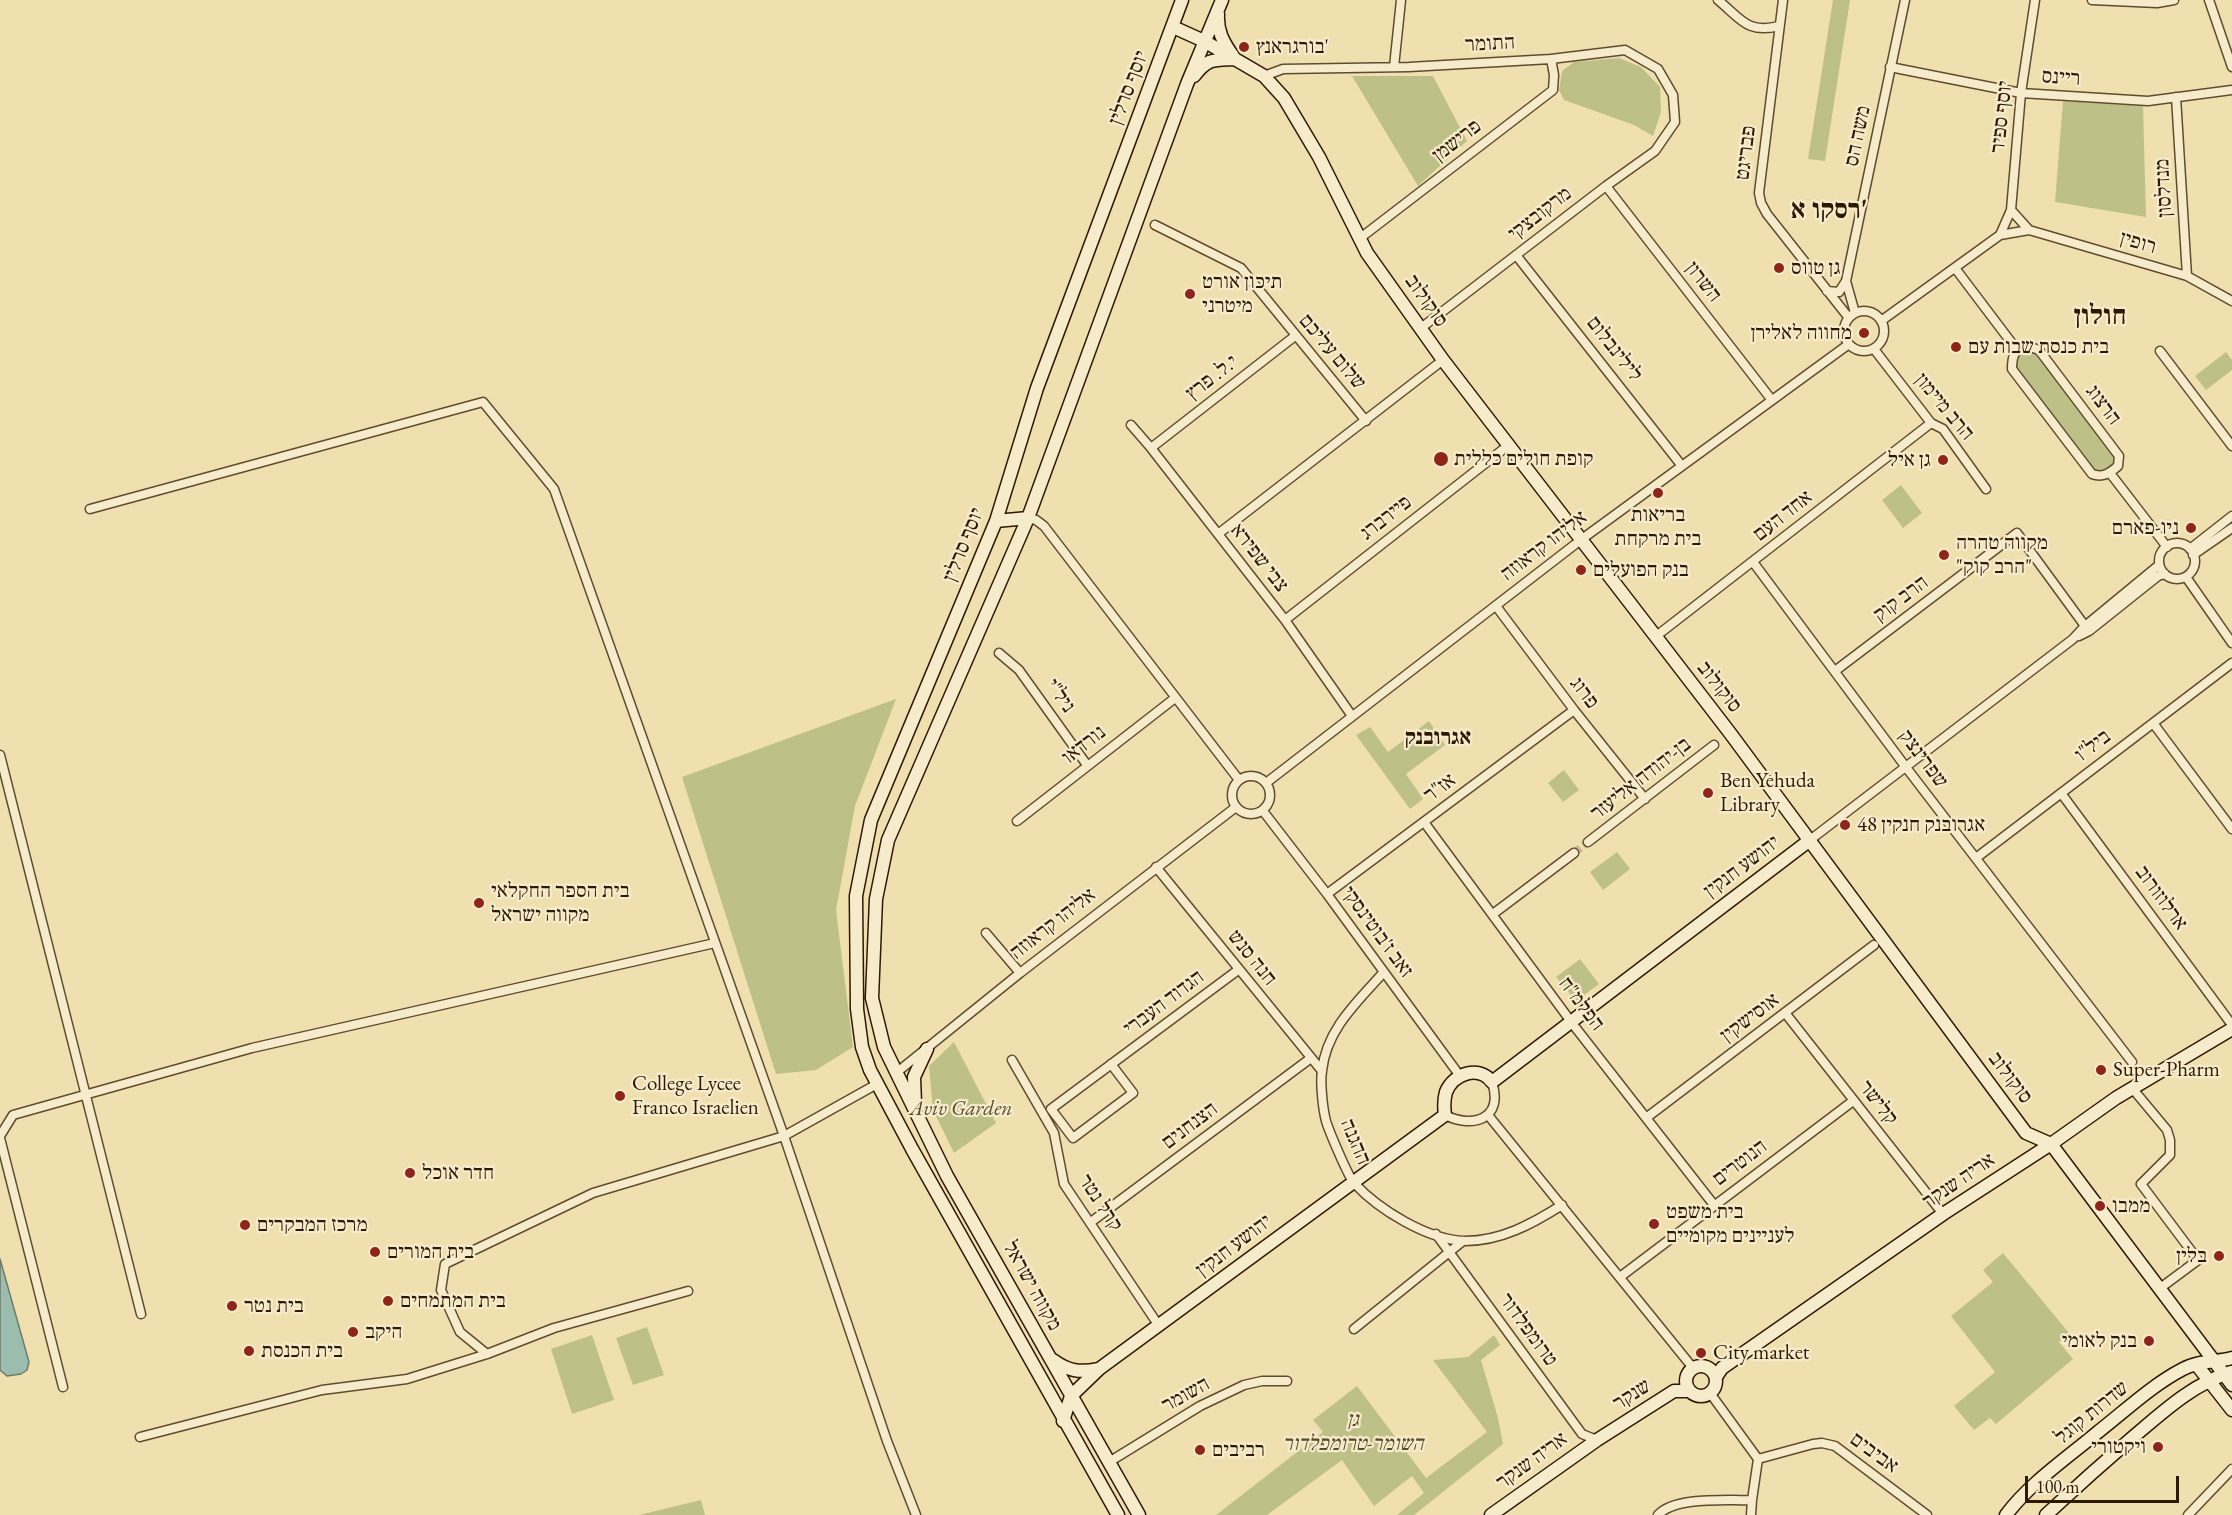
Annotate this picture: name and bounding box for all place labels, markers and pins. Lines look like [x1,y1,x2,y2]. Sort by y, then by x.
place label: בורגראנץ' [1256,34,1329,60]
marker: בורגראנץ' [1237,40,1251,54]
place label: גן טווס [1791,255,1841,281]
marker: גן טווס [1772,261,1786,275]
place label: תיכון אורט מיטרני [1202,269,1282,319]
marker: תיכון אורט מיטרני [1183,287,1197,301]
place label: מחווה לאלירן [1751,320,1852,346]
marker: מחווה לאלירן [1857,326,1871,340]
place label: בית כנסת שבות עם [1968,334,2109,360]
marker: בית כנסת שבות עם [1949,340,1963,354]
place label: קופת חולים כללית [1454,446,1593,472]
place label: גן איל [1888,447,1931,473]
marker: קופת חולים כללית [1432,450,1450,468]
marker: גן איל [1936,453,1950,467]
marker: בריאות בית מרקחת [1651,486,1665,500]
place label: בריאות בית מרקחת [1615,502,1701,552]
place label: ניו-פארם [2112,515,2179,541]
marker: ניו-פארם [2184,521,2198,535]
place label: מקווה טהרה "הרב קוק" [1956,530,2048,580]
marker: מקווה טהרה "הרב קוק" [1937,548,1951,562]
place label: בנק הפועלים [1593,557,1689,583]
marker: בנק הפועלים [1574,563,1588,577]
place label: Ben Yehuda Library [1720,768,1815,818]
marker: Ben Yehuda Library [1701,786,1715,800]
place label: אגרובנק חנקין 48 [1857,812,1985,838]
marker: אגרובנק חנקין 48 [1838,818,1852,832]
place label: בית הספר החקלאי מקווה ישראל [491,878,630,928]
marker: בית הספר החקלאי מקווה ישראל [472,896,486,910]
place label: Super-Pharm [2113,1057,2220,1083]
marker: Super-Pharm [2094,1063,2108,1077]
place label: College Lycee Franco Israelien [632,1071,759,1121]
marker: College Lycee Franco Israelien [613,1089,627,1103]
place label: חדר אוכל [422,1160,494,1186]
marker: חדר אוכל [403,1166,417,1180]
place label: ממבו [2112,1193,2150,1219]
place label: בית משפט לעניינים מקומיים [1666,1199,1794,1249]
marker: ממבו [2093,1199,2107,1213]
place label: מרכז המבקרים [257,1212,368,1238]
marker: בית משפט לעניינים מקומיים [1647,1217,1661,1231]
marker: מרכז המבקרים [238,1218,252,1232]
place label: בית המורים [387,1239,474,1265]
place label: בלין [2176,1243,2207,1269]
marker: בית המורים [368,1245,382,1259]
marker: בלין [2212,1249,2226,1263]
place label: בית המתמחים [400,1288,506,1314]
place label: בית נטר [244,1293,304,1319]
marker: בית המתמחים [381,1294,395,1308]
marker: בית נטר [225,1299,239,1313]
place label: היקב [365,1319,402,1345]
marker: היקב [346,1325,360,1339]
place label: בנק לאומי [2062,1328,2137,1354]
marker: בנק לאומי [2142,1334,2156,1348]
place label: בית הכנסת [261,1338,343,1364]
place label: City market [1713,1340,1809,1366]
marker: בית הכנסת [242,1344,256,1358]
marker: City market [1694,1346,1708,1360]
place label: ויקטורי [2091,1434,2146,1460]
place label: רביבים [1212,1437,1265,1463]
marker: ויקטורי [2151,1440,2165,1454]
marker: רביבים [1193,1443,1207,1457]

